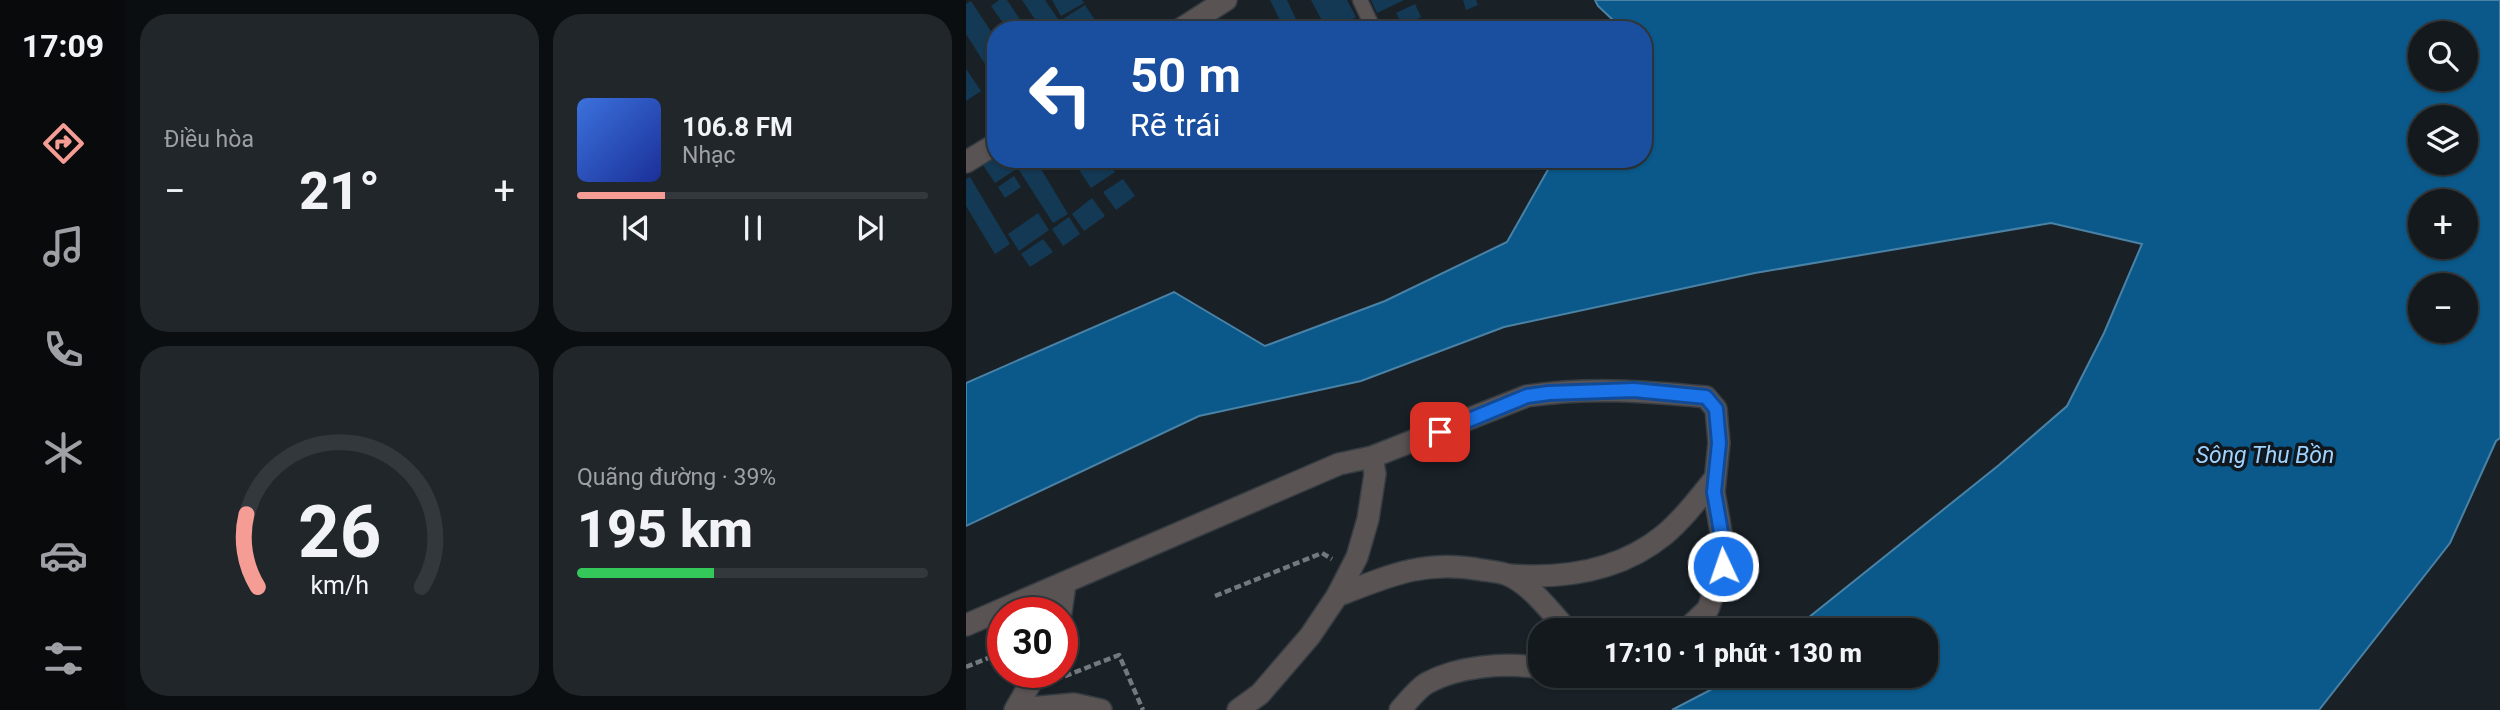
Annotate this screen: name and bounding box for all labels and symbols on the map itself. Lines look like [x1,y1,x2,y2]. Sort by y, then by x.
pin [1410,402,1470,462]
water label: Sông Thu Bồn [2196,442,2334,469]
position arrow [1686,529,1760,603]
speed limit sign: 30 [987,597,1078,688]

